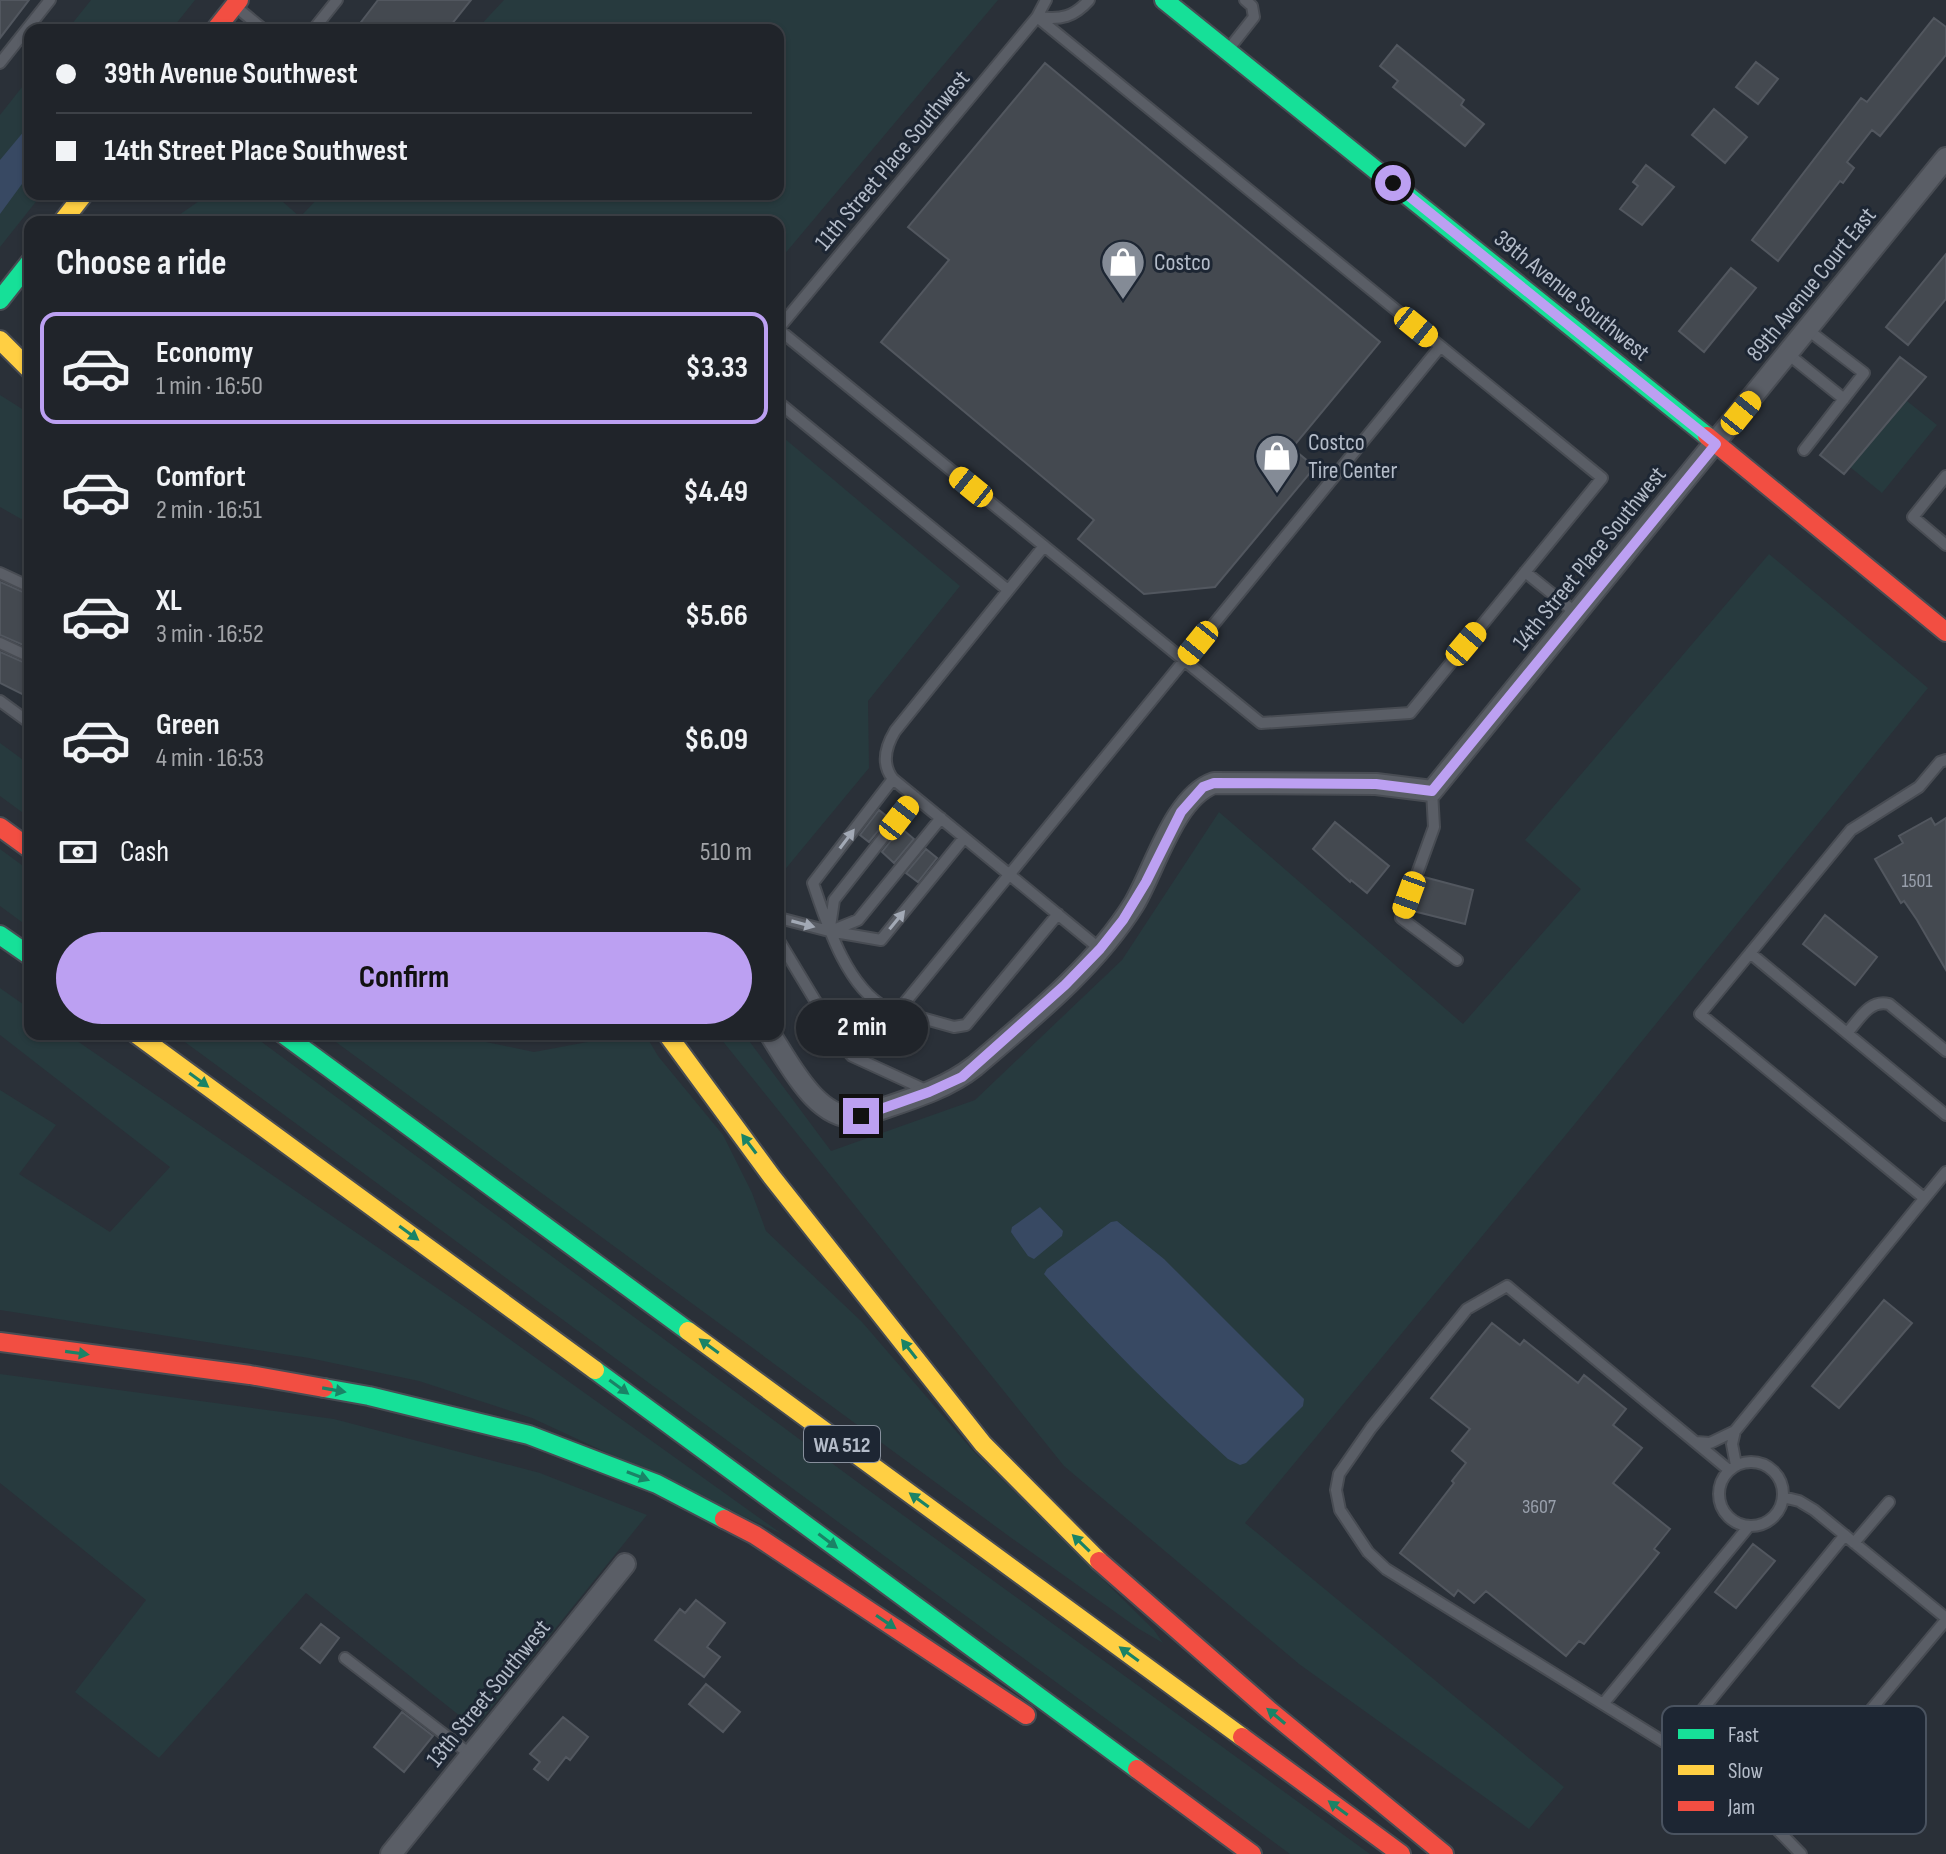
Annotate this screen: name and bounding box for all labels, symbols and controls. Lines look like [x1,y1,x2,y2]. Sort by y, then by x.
text: 39th Avenue Southwest [104,56,358,92]
street label: 11th Street Place Southwest [809,64,976,256]
text: 14th Street Place Southwest [104,133,408,169]
route start [1375,165,1411,201]
street label: 89th Avenue Court East [1740,201,1882,367]
street label: 39th Avenue Southwest [1488,224,1655,367]
shop icon: Costco [1099,238,1147,301]
text: Choose a ride [56,242,227,285]
place label: Costco [1154,248,1211,277]
car [1390,303,1442,351]
icon: car [60,332,132,404]
text: Economy [156,335,253,371]
text: $3.33 [685,350,748,386]
text: 1 min · 16:50 [156,371,263,402]
car [1717,387,1765,439]
place label: Costco Tire Center [1308,428,1397,485]
shop icon: Costco Tire Center [1253,432,1301,495]
icon: car [60,456,132,528]
text: Comfort [156,459,246,495]
street label: 14th Street Place Southwest [1506,461,1672,656]
car [945,463,997,511]
text: $4.49 [683,474,748,510]
text: 2 min · 16:51 [156,495,262,526]
icon: car [60,580,132,652]
text: XL [156,583,182,619]
text: $5.66 [685,598,748,634]
car [1174,617,1222,669]
car [1441,618,1491,670]
text: 3 min · 16:52 [156,619,264,650]
icon: car [60,704,132,776]
text: Green [156,707,220,743]
text: $6.09 [684,722,748,758]
text: 4 min · 16:53 [156,743,264,774]
car [875,792,923,844]
one-way arrow [838,829,854,849]
icon: cash [56,830,100,874]
text: Cash [120,834,169,870]
text: 510 m [700,837,752,868]
car [1390,868,1428,922]
house number: 1501 [1902,869,1932,893]
one-way arrow [888,910,905,930]
one-way arrow [791,918,815,931]
button: Confirm [56,932,752,1024]
callout: 2 min [795,1000,927,1056]
text: 2 min [837,1012,887,1043]
one-way arrow [188,1072,210,1088]
route end [843,1098,879,1134]
one-way arrow [741,1134,757,1155]
one-way arrow [399,1225,419,1241]
one-way arrow [699,1339,720,1354]
one-way arrow [901,1339,917,1359]
one-way arrow [65,1347,90,1360]
one-way arrow [608,1379,630,1395]
one-way arrow [322,1385,347,1397]
road number: WA 512 [804,1426,880,1462]
one-way arrow [626,1471,650,1483]
one-way arrow [908,1492,930,1508]
house number: 3607 [1522,1495,1556,1519]
one-way arrow [818,1532,839,1548]
one-way arrow [1072,1535,1091,1553]
street label: 13th Street Southwest [420,1614,557,1773]
one-way arrow [875,1614,896,1629]
one-way arrow [1118,1647,1139,1662]
legend [1662,1706,1926,1834]
one-way arrow [1266,1708,1286,1725]
text: Fast [1728,1722,1759,1749]
text: Slow [1728,1758,1763,1785]
text: Jam [1727,1794,1755,1821]
one-way arrow [1327,1800,1349,1816]

